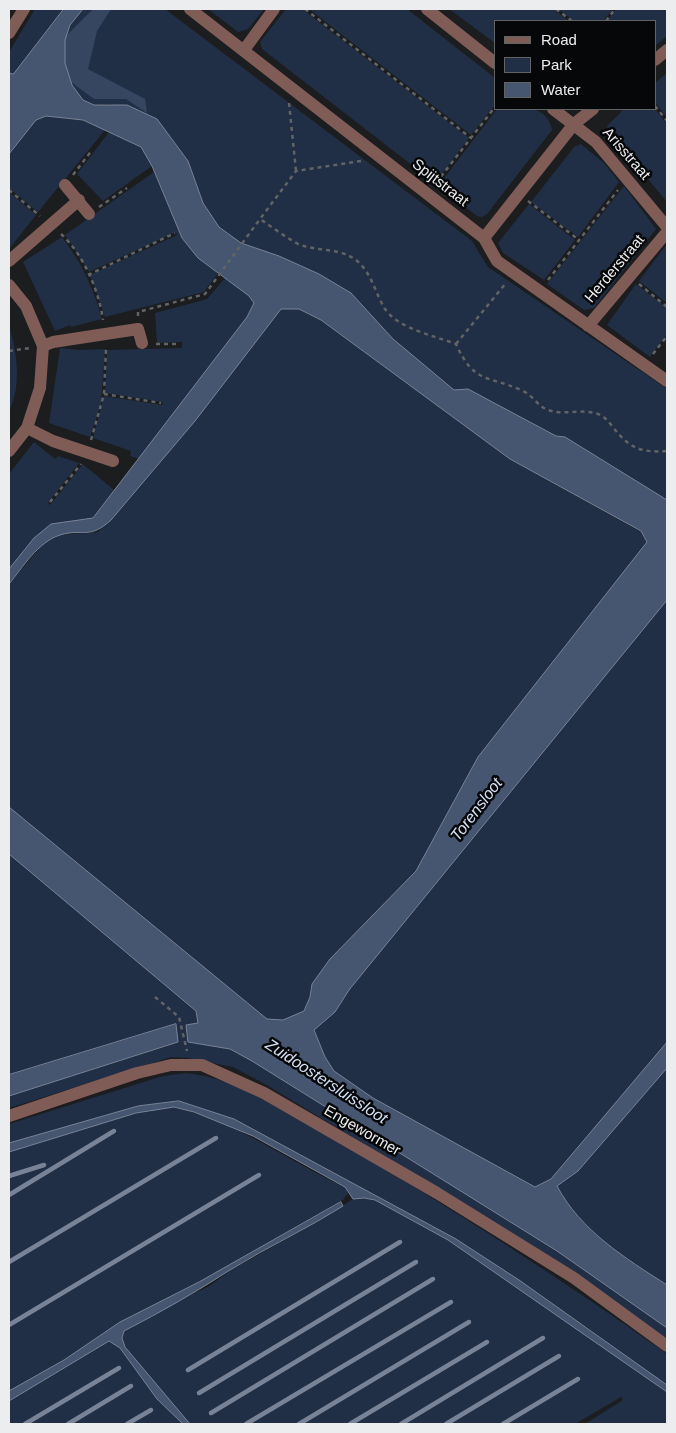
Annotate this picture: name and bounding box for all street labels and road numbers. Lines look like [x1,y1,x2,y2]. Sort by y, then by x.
street label: Arisstraat [598,124,654,184]
street label: Spijtstraat [408,155,472,211]
street label: Herderstraat [581,231,649,307]
street label: Engewormer [321,1102,403,1160]

